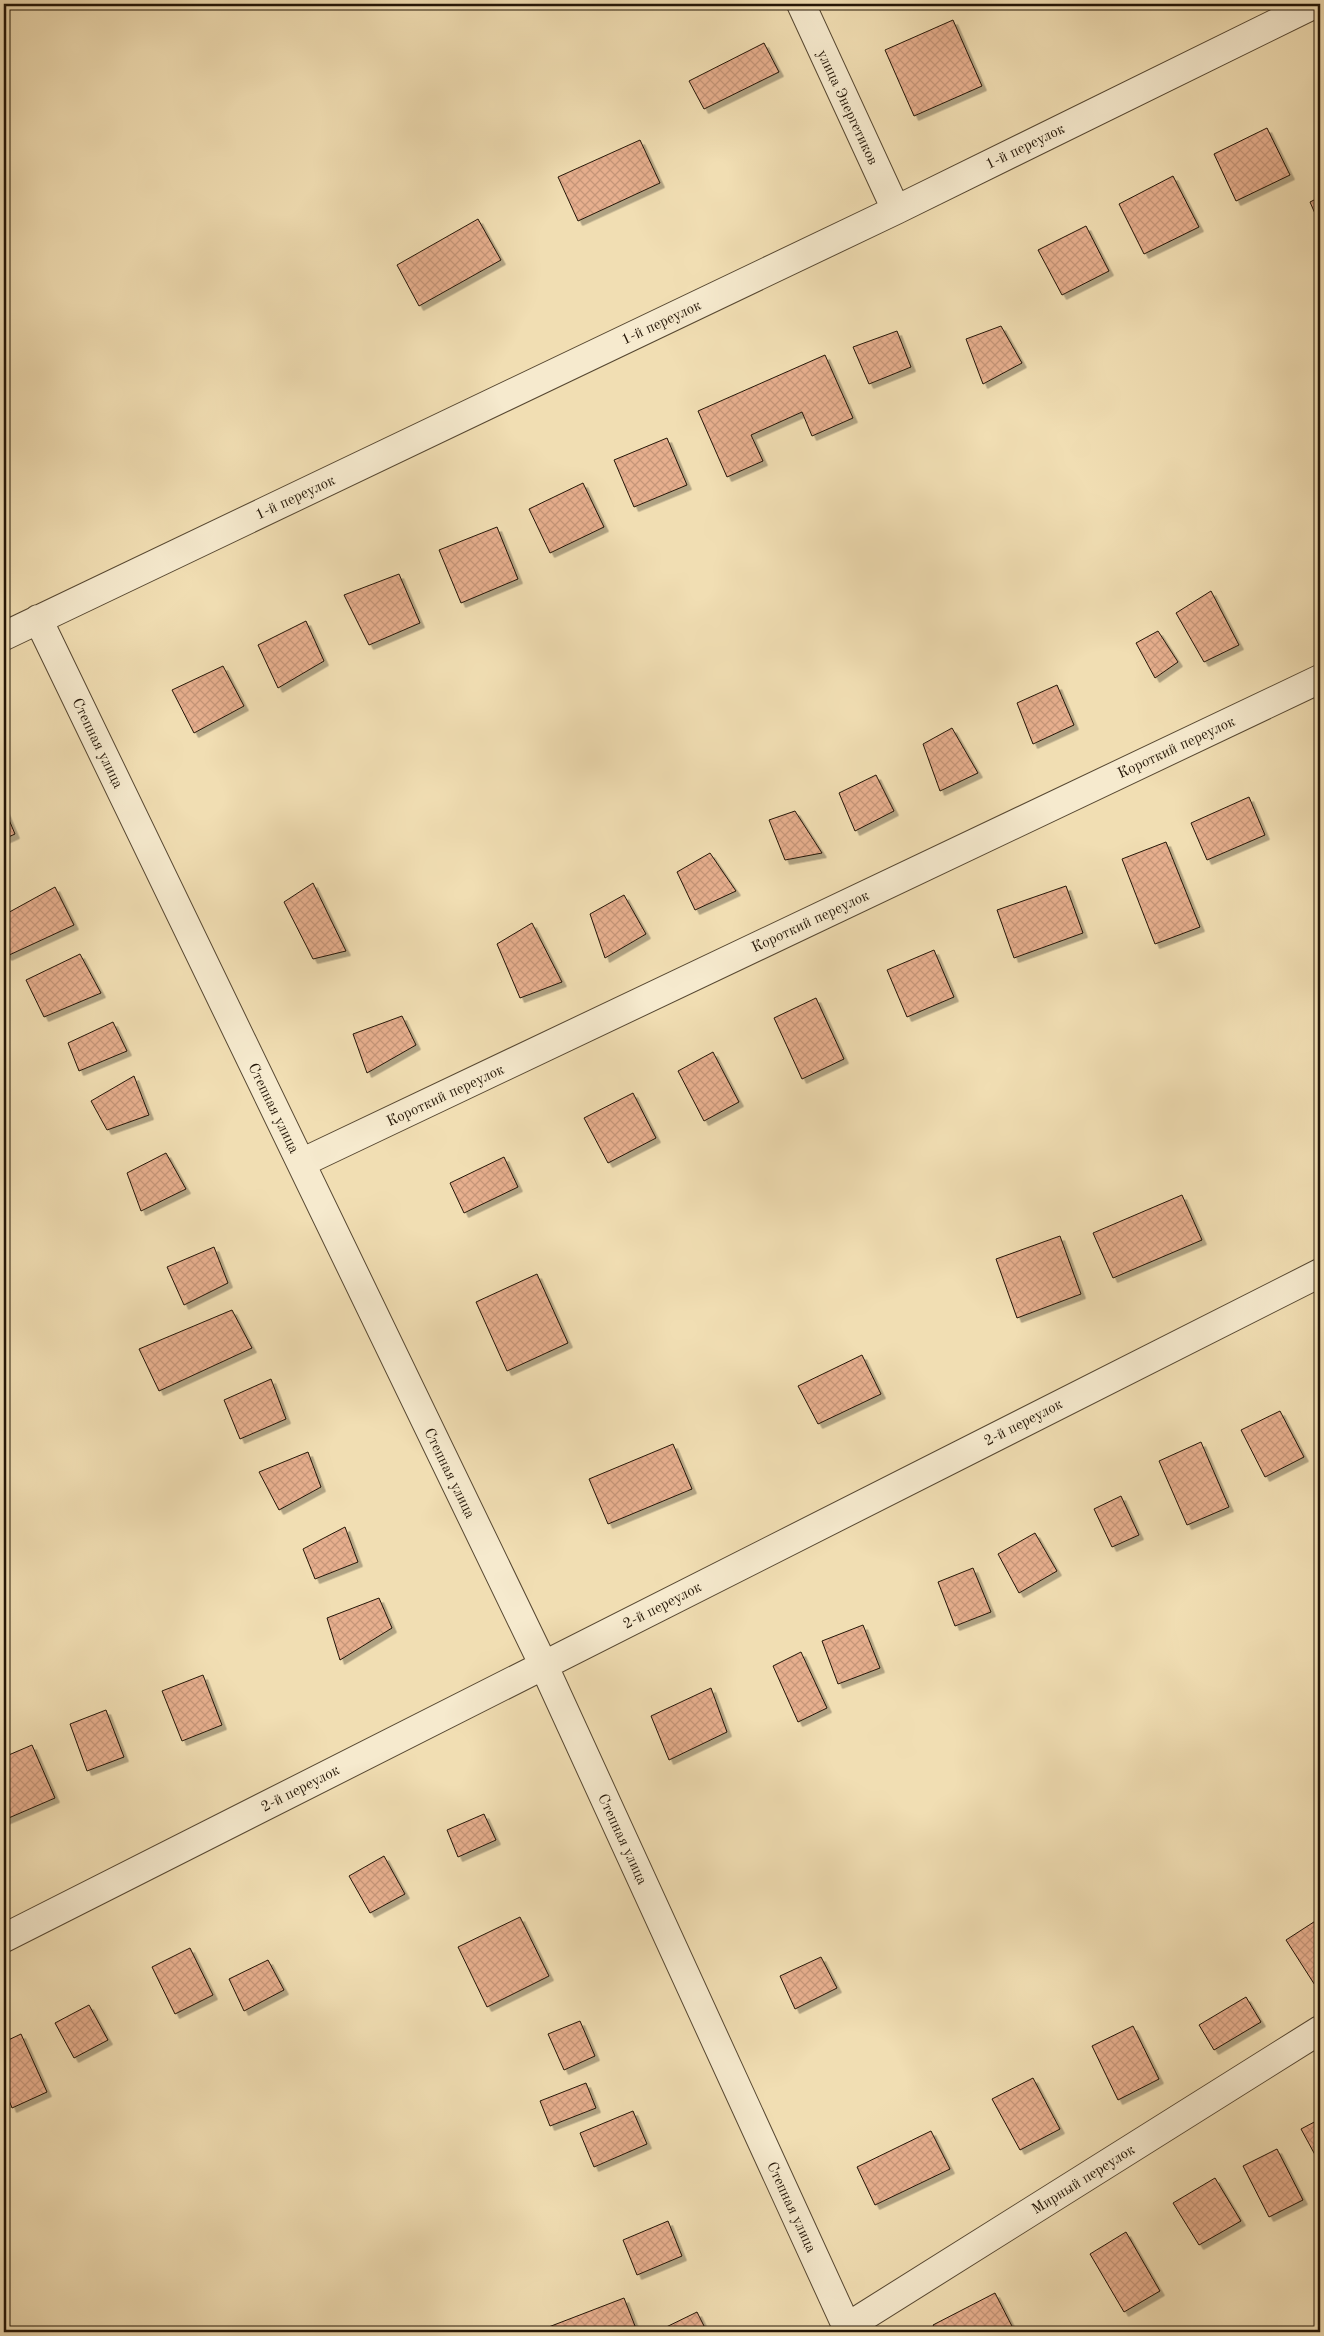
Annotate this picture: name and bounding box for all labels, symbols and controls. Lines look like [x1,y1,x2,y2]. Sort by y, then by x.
street label: улица Энергетиков [813,48,880,167]
street label: 1-й переулок [984,122,1068,173]
street label: 1-й переулок [620,298,704,348]
street label: 1-й переулок [254,473,338,523]
street label: Степная улица [68,696,125,792]
street label: Короткий переулок [1115,714,1238,782]
street label: Короткий переулок [749,888,872,956]
street label: Степная улица [244,1061,301,1157]
street label: Короткий переулок [384,1062,507,1130]
street label: 2-й переулок [982,1397,1066,1450]
street label: Степная улица [420,1426,477,1522]
street label: 2-й переулок [621,1580,705,1633]
street label: 2-й переулок [259,1763,343,1816]
street label: Степная улица [594,1792,649,1888]
street label: Мирный переулок [1030,2142,1138,2218]
street label: Степная улица [763,2160,818,2256]

